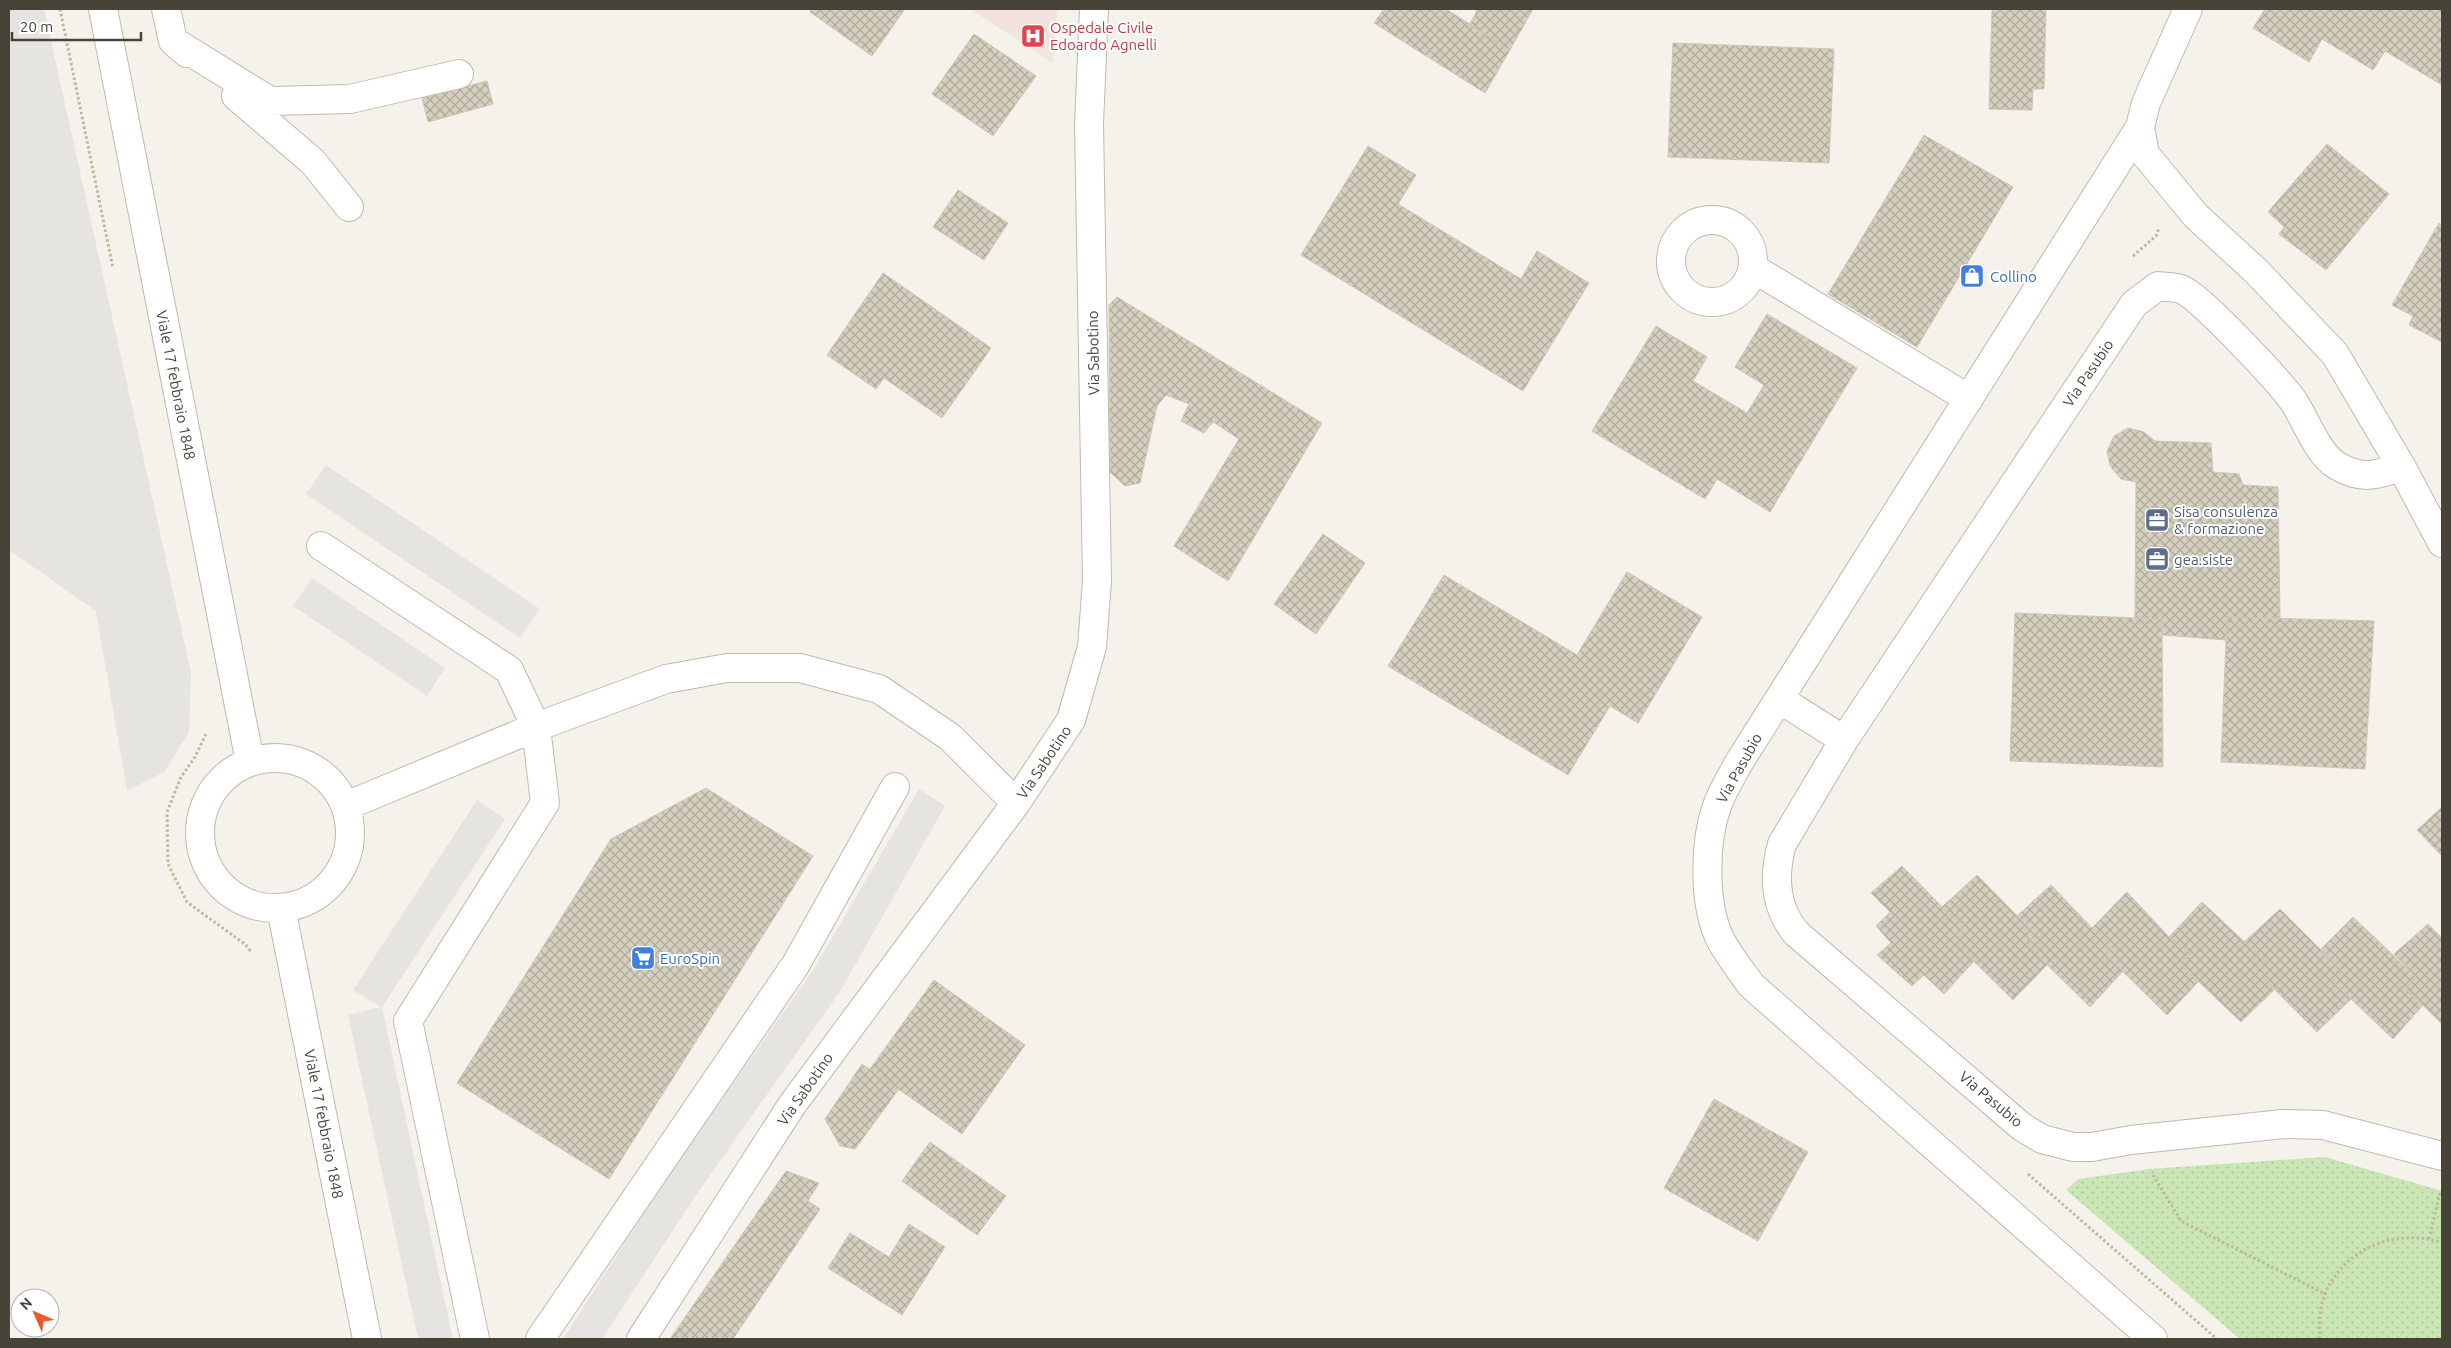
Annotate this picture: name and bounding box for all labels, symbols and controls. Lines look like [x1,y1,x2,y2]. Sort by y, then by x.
scale bar [12,10,141,42]
text: 20 m [20,18,53,35]
place label: Ospedale Civile Edoardo Agnelli [1050,19,1157,53]
hospital icon: Ospedale Civile Edoardo Agnelli [1020,23,1046,49]
shop icon: Collino [1959,263,1985,289]
place label: Collino [1990,268,2037,285]
street label: Viale 17 febbraio 1848 [153,309,199,461]
street label: Via Sabotino [1084,310,1102,396]
street label: Via Pasubio [2059,336,2117,410]
place label: Sisa consulenza & formazione [2174,503,2278,537]
office icon: Sisa consulenza & formazione [2144,507,2170,533]
office icon: gea.siste [2144,546,2170,572]
place label: gea.siste [2174,551,2233,568]
street label: Via Sabotino [1013,722,1075,802]
street label: Via Pasubio [1713,730,1765,806]
supermarket icon: EuroSpin [630,945,656,971]
place label: EuroSpin [660,950,720,967]
street label: Viale 17 febbraio 1848 [301,1048,347,1200]
street label: Via Sabotino [774,1049,836,1129]
street label: Via Pasubio [1956,1068,2026,1130]
north arrow [10,1288,60,1338]
text: N [16,1294,35,1313]

